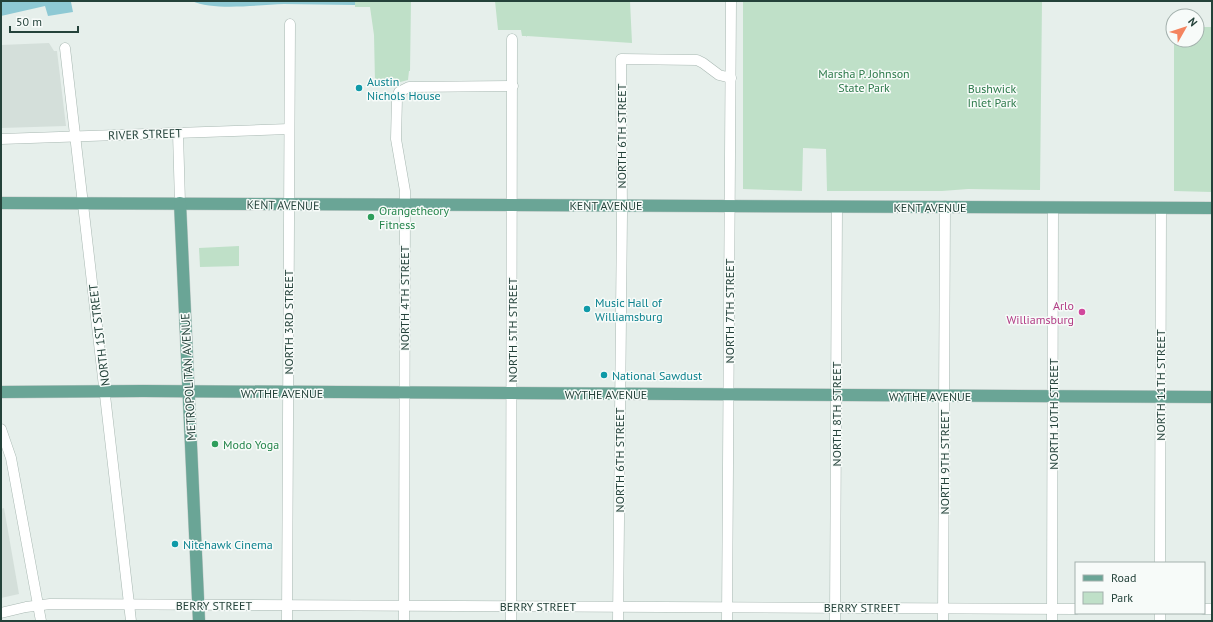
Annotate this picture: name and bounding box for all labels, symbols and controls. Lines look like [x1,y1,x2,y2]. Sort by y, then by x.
scale bar [10,8,78,34]
north arrow [1165,8,1205,48]
text: 50 m [16,14,42,29]
text: N [1185,14,1200,29]
park label: Marsha P. Johnson State Park [818,66,910,95]
place label: Austin Nichols House [367,74,441,103]
park label: Bushwick Inlet Park [968,81,1017,110]
marker: Austin Nichols House [354,83,364,93]
street label: NORTH 6TH STREET [614,83,629,188]
street label: RIVER STREET [108,125,183,143]
street label: KENT AVENUE [246,197,320,213]
street label: KENT AVENUE [570,198,642,213]
street label: KENT AVENUE [894,200,966,215]
place label: Orangetheory Fitness [379,203,449,232]
marker: Orangetheory Fitness [366,212,376,222]
street label: NORTH 4TH STREET [397,245,412,350]
street label: NORTH 7TH STREET [722,258,737,363]
street label: NORTH 3RD STREET [281,269,296,375]
street label: NORTH 5TH STREET [505,277,520,382]
street label: NORTH 1ST STREET [85,283,113,387]
place label: Music Hall of Williamsburg [595,295,663,324]
place label: Arlo Williamsburg [1006,298,1074,327]
marker: Music Hall of Williamsburg [582,304,592,314]
marker: Arlo Williamsburg [1077,307,1087,317]
street label: METROPOLITAN AVENUE [177,313,199,441]
street label: NORTH 11TH STREET [1153,329,1168,441]
street label: NORTH 10TH STREET [1046,358,1061,470]
street label: NORTH 8TH STREET [829,361,844,466]
place label: National Sawdust [612,368,702,383]
marker: National Sawdust [599,370,609,380]
street label: WYTHE AVENUE [241,386,323,401]
street label: WYTHE AVENUE [565,387,647,402]
street label: WYTHE AVENUE [889,389,971,404]
street label: NORTH 6TH STREET [612,407,627,512]
street label: NORTH 9TH STREET [937,409,952,514]
place label: Modo Yoga [223,437,279,452]
marker: Modo Yoga [210,439,220,449]
place label: Nitehawk Cinema [183,537,273,552]
marker: Nitehawk Cinema [170,539,180,549]
legend [1075,562,1205,614]
text: Road [1111,570,1136,585]
text: Park [1111,590,1133,605]
street label: BERRY STREET [176,598,252,613]
street label: BERRY STREET [500,599,576,614]
street label: BERRY STREET [824,600,900,615]

